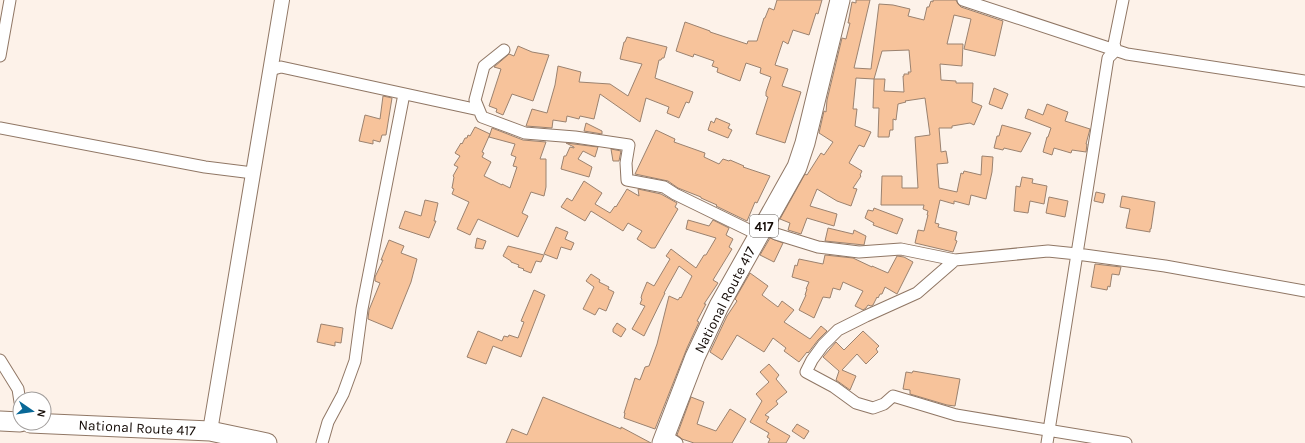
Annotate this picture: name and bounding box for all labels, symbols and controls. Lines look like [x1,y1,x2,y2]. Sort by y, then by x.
road number: 417 [750,215,778,237]
street label: National Route 417 [691,244,759,356]
north arrow [12,391,52,431]
text: N [34,408,48,418]
street label: National Route 417 [78,416,196,440]

